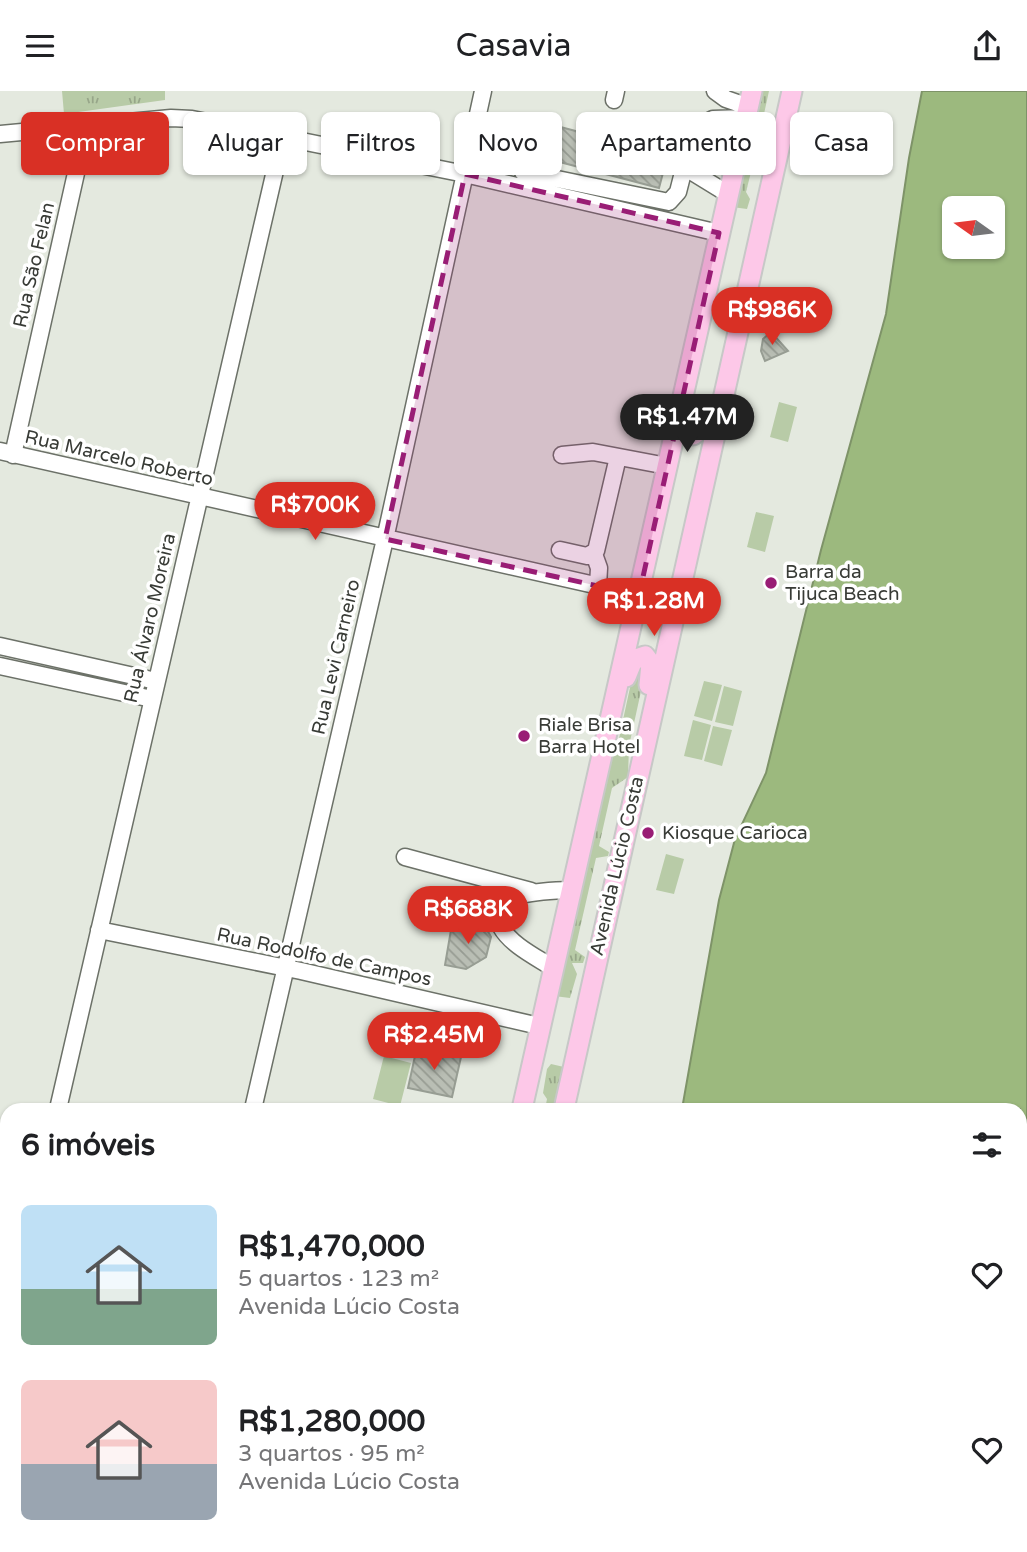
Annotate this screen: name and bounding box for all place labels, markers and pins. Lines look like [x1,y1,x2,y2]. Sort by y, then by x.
pin: R$986K [715,287,829,347]
pin: R$1.47M [622,395,752,454]
pin: R$700K [258,483,372,542]
place label: Barra da Tijuca Beach [785,561,899,605]
marker: Barra da Tijuca Beach [763,575,779,591]
pin: R$1.28M [589,579,719,638]
place label: Riale Brisa Barra Hotel [538,714,640,758]
marker: Riale Brisa Barra Hotel [516,728,532,744]
place label: Kiosque Carioca [662,822,808,844]
marker: Kiosque Carioca [640,825,656,841]
pin: R$688K [411,887,525,946]
pin: R$2.45M [369,1013,499,1072]

